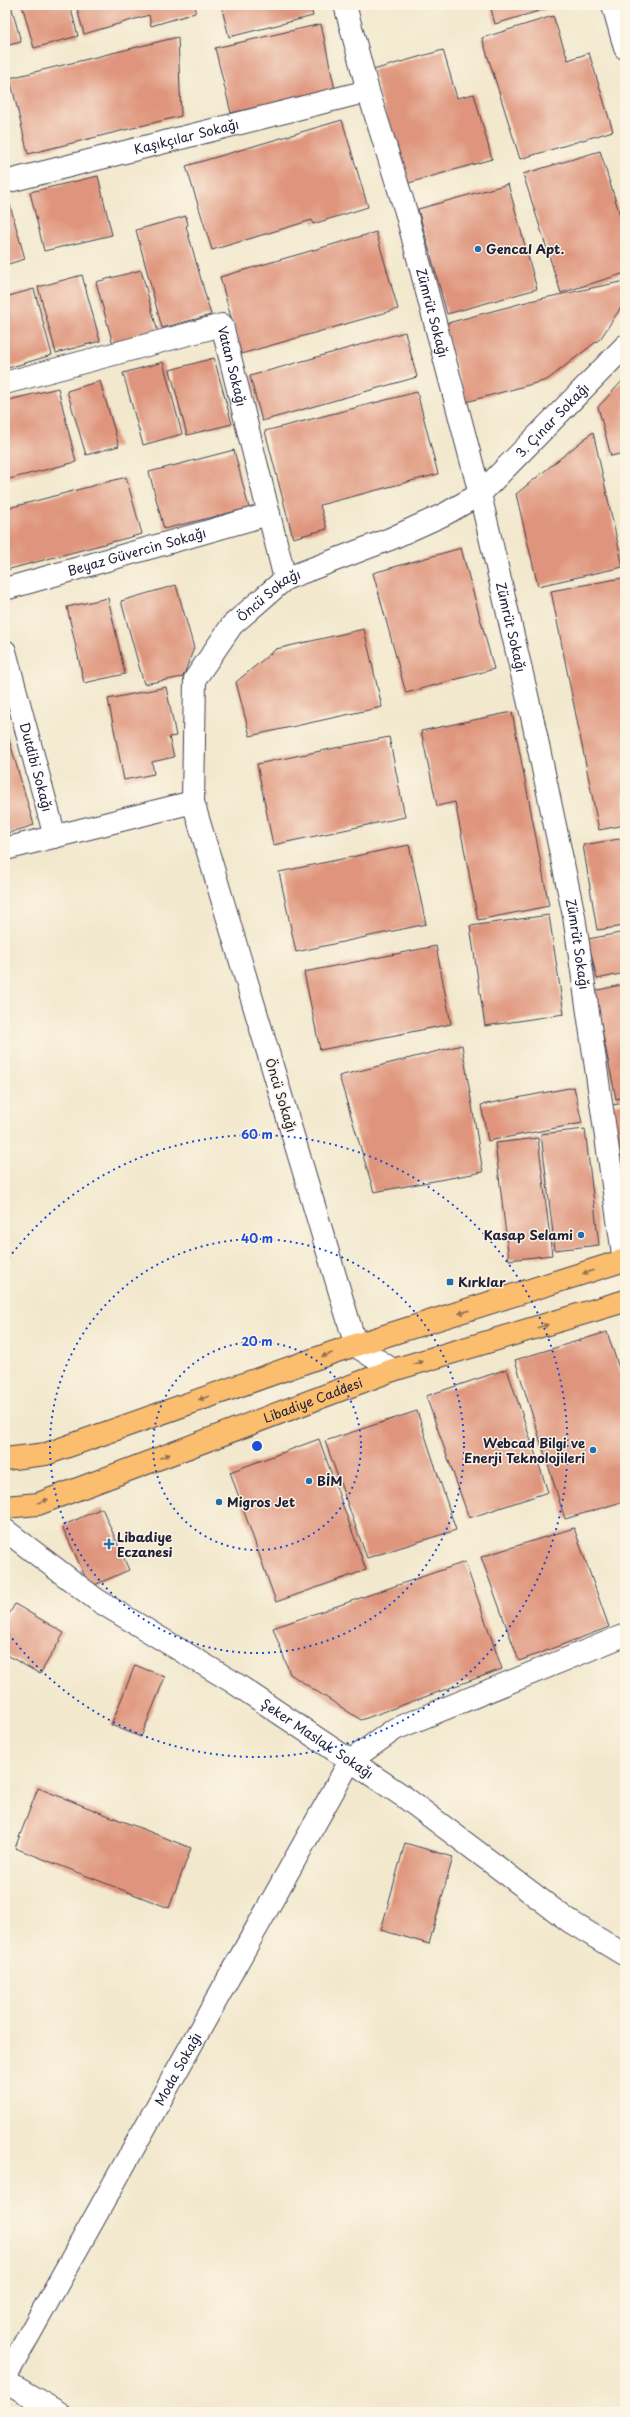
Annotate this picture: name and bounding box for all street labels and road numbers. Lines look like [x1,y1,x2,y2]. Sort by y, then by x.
street label: Kaşıkçılar Sokağı [132,114,241,158]
street label: Zümrüt Sokağı [412,266,454,360]
street label: Vatan Sokağı [214,324,252,408]
street label: 3. Çınar Sokağı [511,378,593,461]
street label: Beyaz Güvercin Sokağı [65,522,208,580]
street label: Öncü Sokağı [232,564,303,626]
street label: Zümrüt Sokağı [492,580,531,674]
street label: Dutdibi Sokağı [16,720,58,814]
street label: Zümrüt Sokağı [562,897,595,991]
street label: Öncü Sokağı [261,1055,302,1134]
street label: Libadiye Caddesi [260,1372,365,1427]
street label: Şeker Maslak Sokağı [258,1694,378,1783]
street label: Moda Sokağı [149,2029,205,2109]

